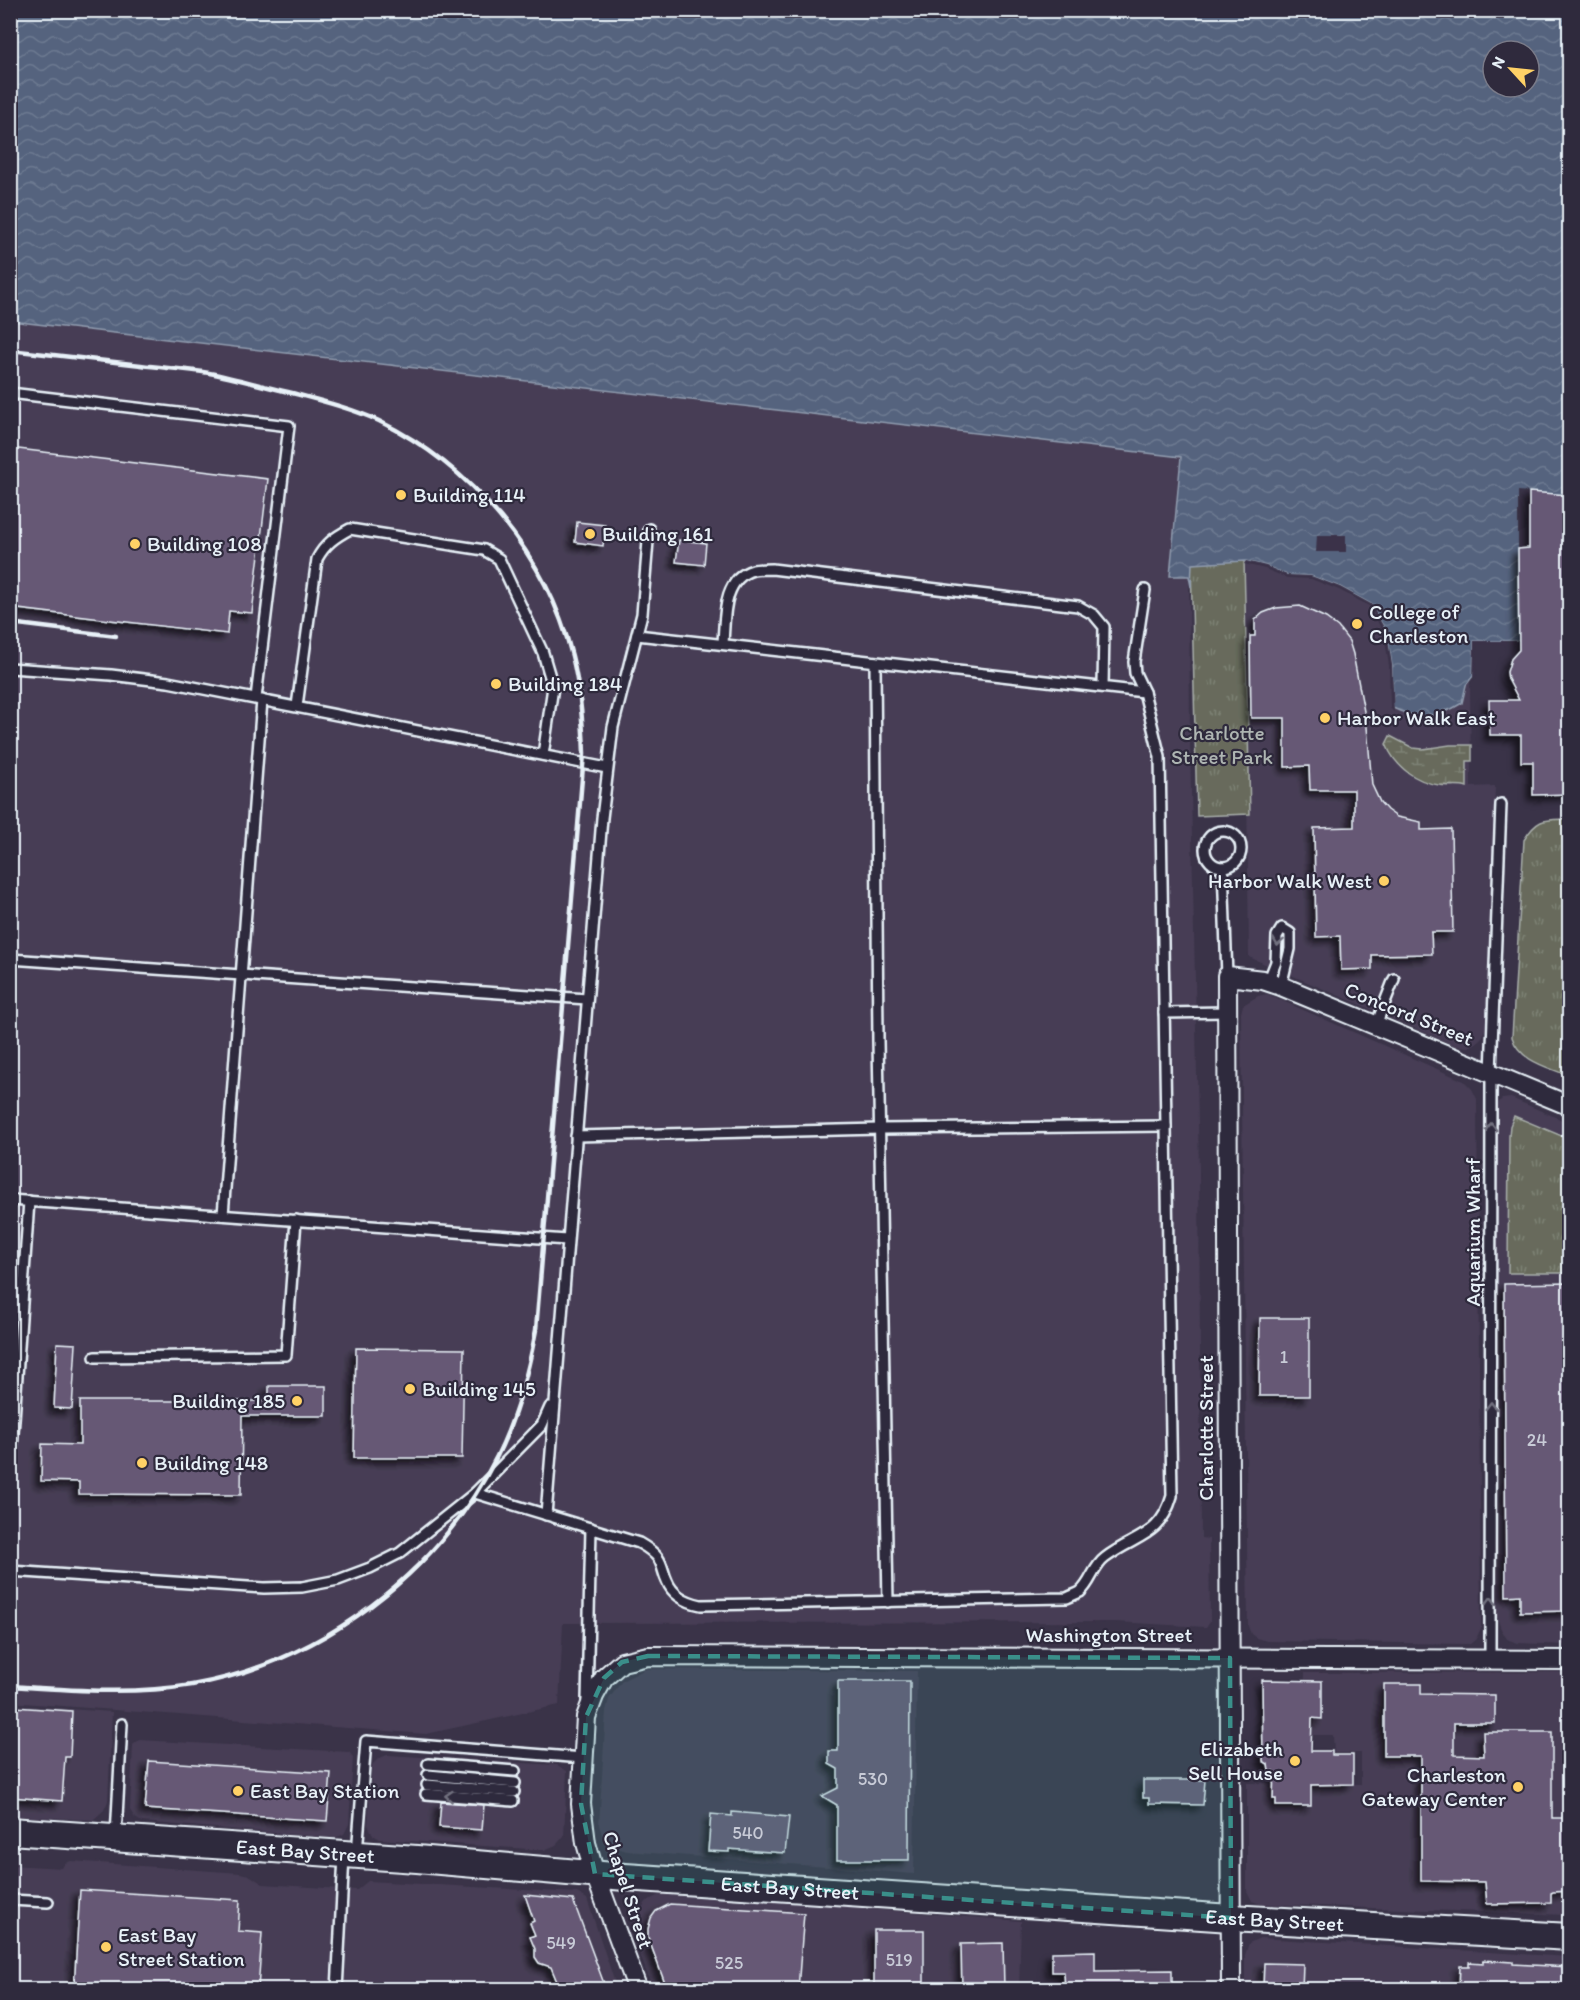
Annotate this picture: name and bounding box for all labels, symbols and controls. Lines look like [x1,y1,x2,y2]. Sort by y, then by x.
north arrow [1481,39,1541,99]
text: N [1487,53,1509,72]
place label: Building 114 [413,482,526,507]
marker: Building 114 [394,488,408,502]
place label: Building 161 [602,521,713,546]
marker: Building 161 [583,527,597,541]
place label: Building 108 [147,531,262,556]
marker: Building 108 [128,537,142,551]
place label: College of Charleston [1369,599,1468,648]
marker: College of Charleston [1350,617,1364,631]
place label: Building 184 [508,671,623,696]
marker: Building 184 [489,677,503,691]
place label: Harbor Walk East [1337,705,1496,730]
marker: Harbor Walk East [1318,711,1332,725]
park label: Charlotte Street Park [1171,720,1273,769]
place label: Harbor Walk West [1208,868,1372,893]
marker: Harbor Walk West [1377,874,1391,888]
one-way arrow [1272,938,1284,947]
street label: Concord Street [1341,976,1477,1051]
one-way arrow [1485,1123,1497,1132]
street label: Aquarium Wharf [1460,1158,1485,1306]
house number: 1 [1280,1346,1288,1368]
street label: Charlotte Street [1193,1355,1218,1501]
place label: Building 145 [422,1376,536,1401]
marker: Building 145 [403,1382,417,1396]
place label: Building 185 [172,1388,285,1413]
marker: Building 185 [290,1394,304,1408]
one-way arrow [1485,1402,1497,1411]
house number: 24 [1527,1429,1547,1451]
place label: Building 148 [154,1450,268,1475]
marker: Building 148 [135,1456,149,1470]
one-way arrow [1485,1597,1497,1606]
street label: Washington Street [1026,1622,1193,1647]
place label: Elizabeth Sell House [1188,1736,1283,1785]
marker: Elizabeth Sell House [1288,1754,1302,1768]
place label: Charleston Gateway Center [1361,1762,1507,1811]
house number: 530 [858,1768,888,1790]
place label: East Bay Station [250,1778,400,1803]
marker: Charleston Gateway Center [1511,1780,1525,1794]
marker: East Bay Station [231,1784,245,1798]
one-way arrow [444,1790,453,1803]
house number: 540 [732,1822,764,1844]
street label: Chapel Street [598,1828,659,1952]
street label: East Bay Street [235,1834,376,1868]
street label: East Bay Street [720,1871,860,1905]
street label: East Bay Street [1205,1903,1345,1936]
place label: East Bay Street Station [118,1922,245,1971]
house number: 549 [546,1932,576,1954]
marker: East Bay Street Station [99,1940,113,1954]
house number: 519 [885,1949,913,1971]
house number: 525 [715,1952,743,1974]

